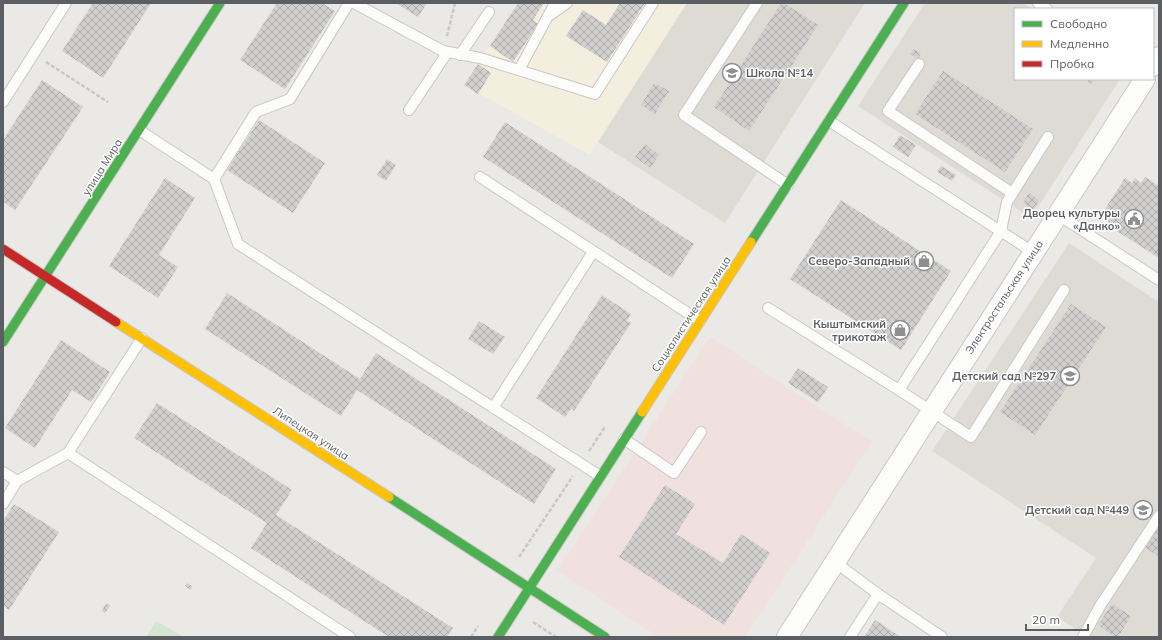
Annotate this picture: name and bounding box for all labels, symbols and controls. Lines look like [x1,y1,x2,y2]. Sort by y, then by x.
legend [1014,8,1154,80]
text: Свободно [1050,16,1107,31]
text: Медленно [1050,36,1109,51]
text: Пробка [1050,56,1094,71]
school or university icon: Школа №14 [721,62,743,84]
place label: Школа №14 [746,66,813,80]
street label: улица Мира [79,136,125,198]
place label: Дворец культуры «Данко» [1023,206,1121,233]
public building icon: Дворец культуры «Данко» [1123,208,1145,230]
street label: Электростальская улица [962,237,1046,357]
shop icon: Северо-Западный [913,250,935,272]
street label: Социалистическая улица [648,253,734,375]
place label: Северо-Западный [808,254,910,268]
place label: Кыштымский трикотаж [813,317,887,344]
shop icon: Кыштымский трикотаж [889,319,911,341]
school or university icon: Детский сад №297 [1059,365,1081,387]
place label: Детский сад №297 [952,369,1056,383]
street label: Липецкая улица [270,403,352,463]
school or university icon: Детский сад №449 [1132,499,1154,521]
place label: Детский сад №449 [1025,503,1129,517]
scale bar [1026,606,1088,632]
text: 20 m [1032,612,1060,627]

